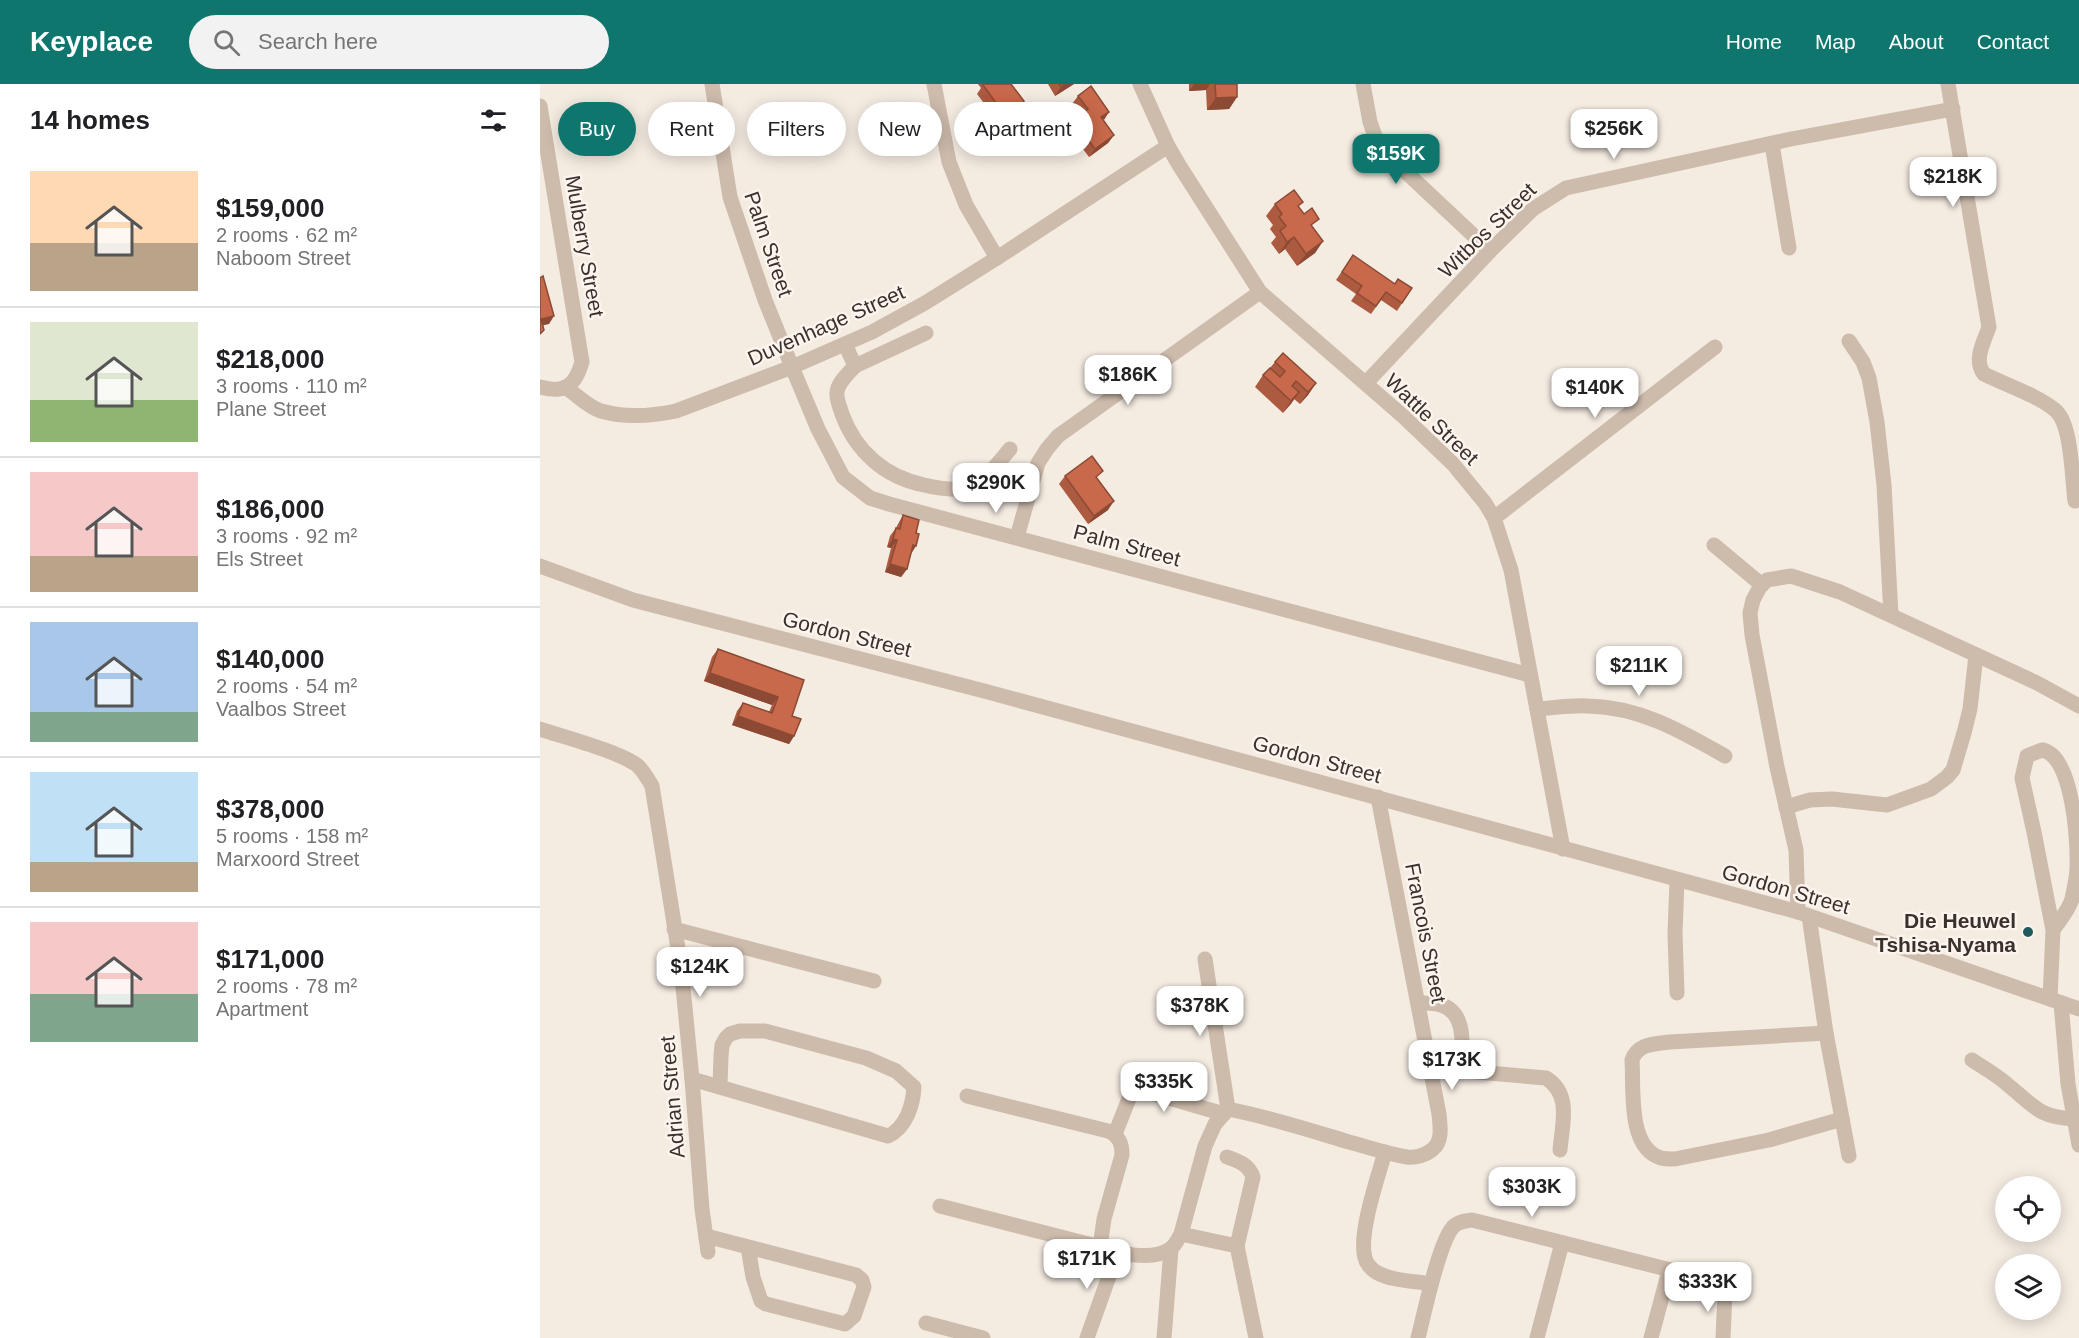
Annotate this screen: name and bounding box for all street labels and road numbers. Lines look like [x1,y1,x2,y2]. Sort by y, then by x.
street label: Mulberry Street [561,173,609,319]
street label: Witbos Street [1434,178,1540,282]
street label: Palm Street [740,188,798,300]
street label: Duvenhage Street [744,280,908,370]
street label: Wattle Street [1381,369,1483,469]
street label: Palm Street [1071,520,1183,570]
street label: Gordon Street [780,607,914,661]
street label: Gordon Street [1250,731,1384,787]
street label: Gordon Street [1719,860,1853,918]
street label: Francois Street [1401,861,1451,1005]
street label: Adrian Street [655,1035,689,1159]

